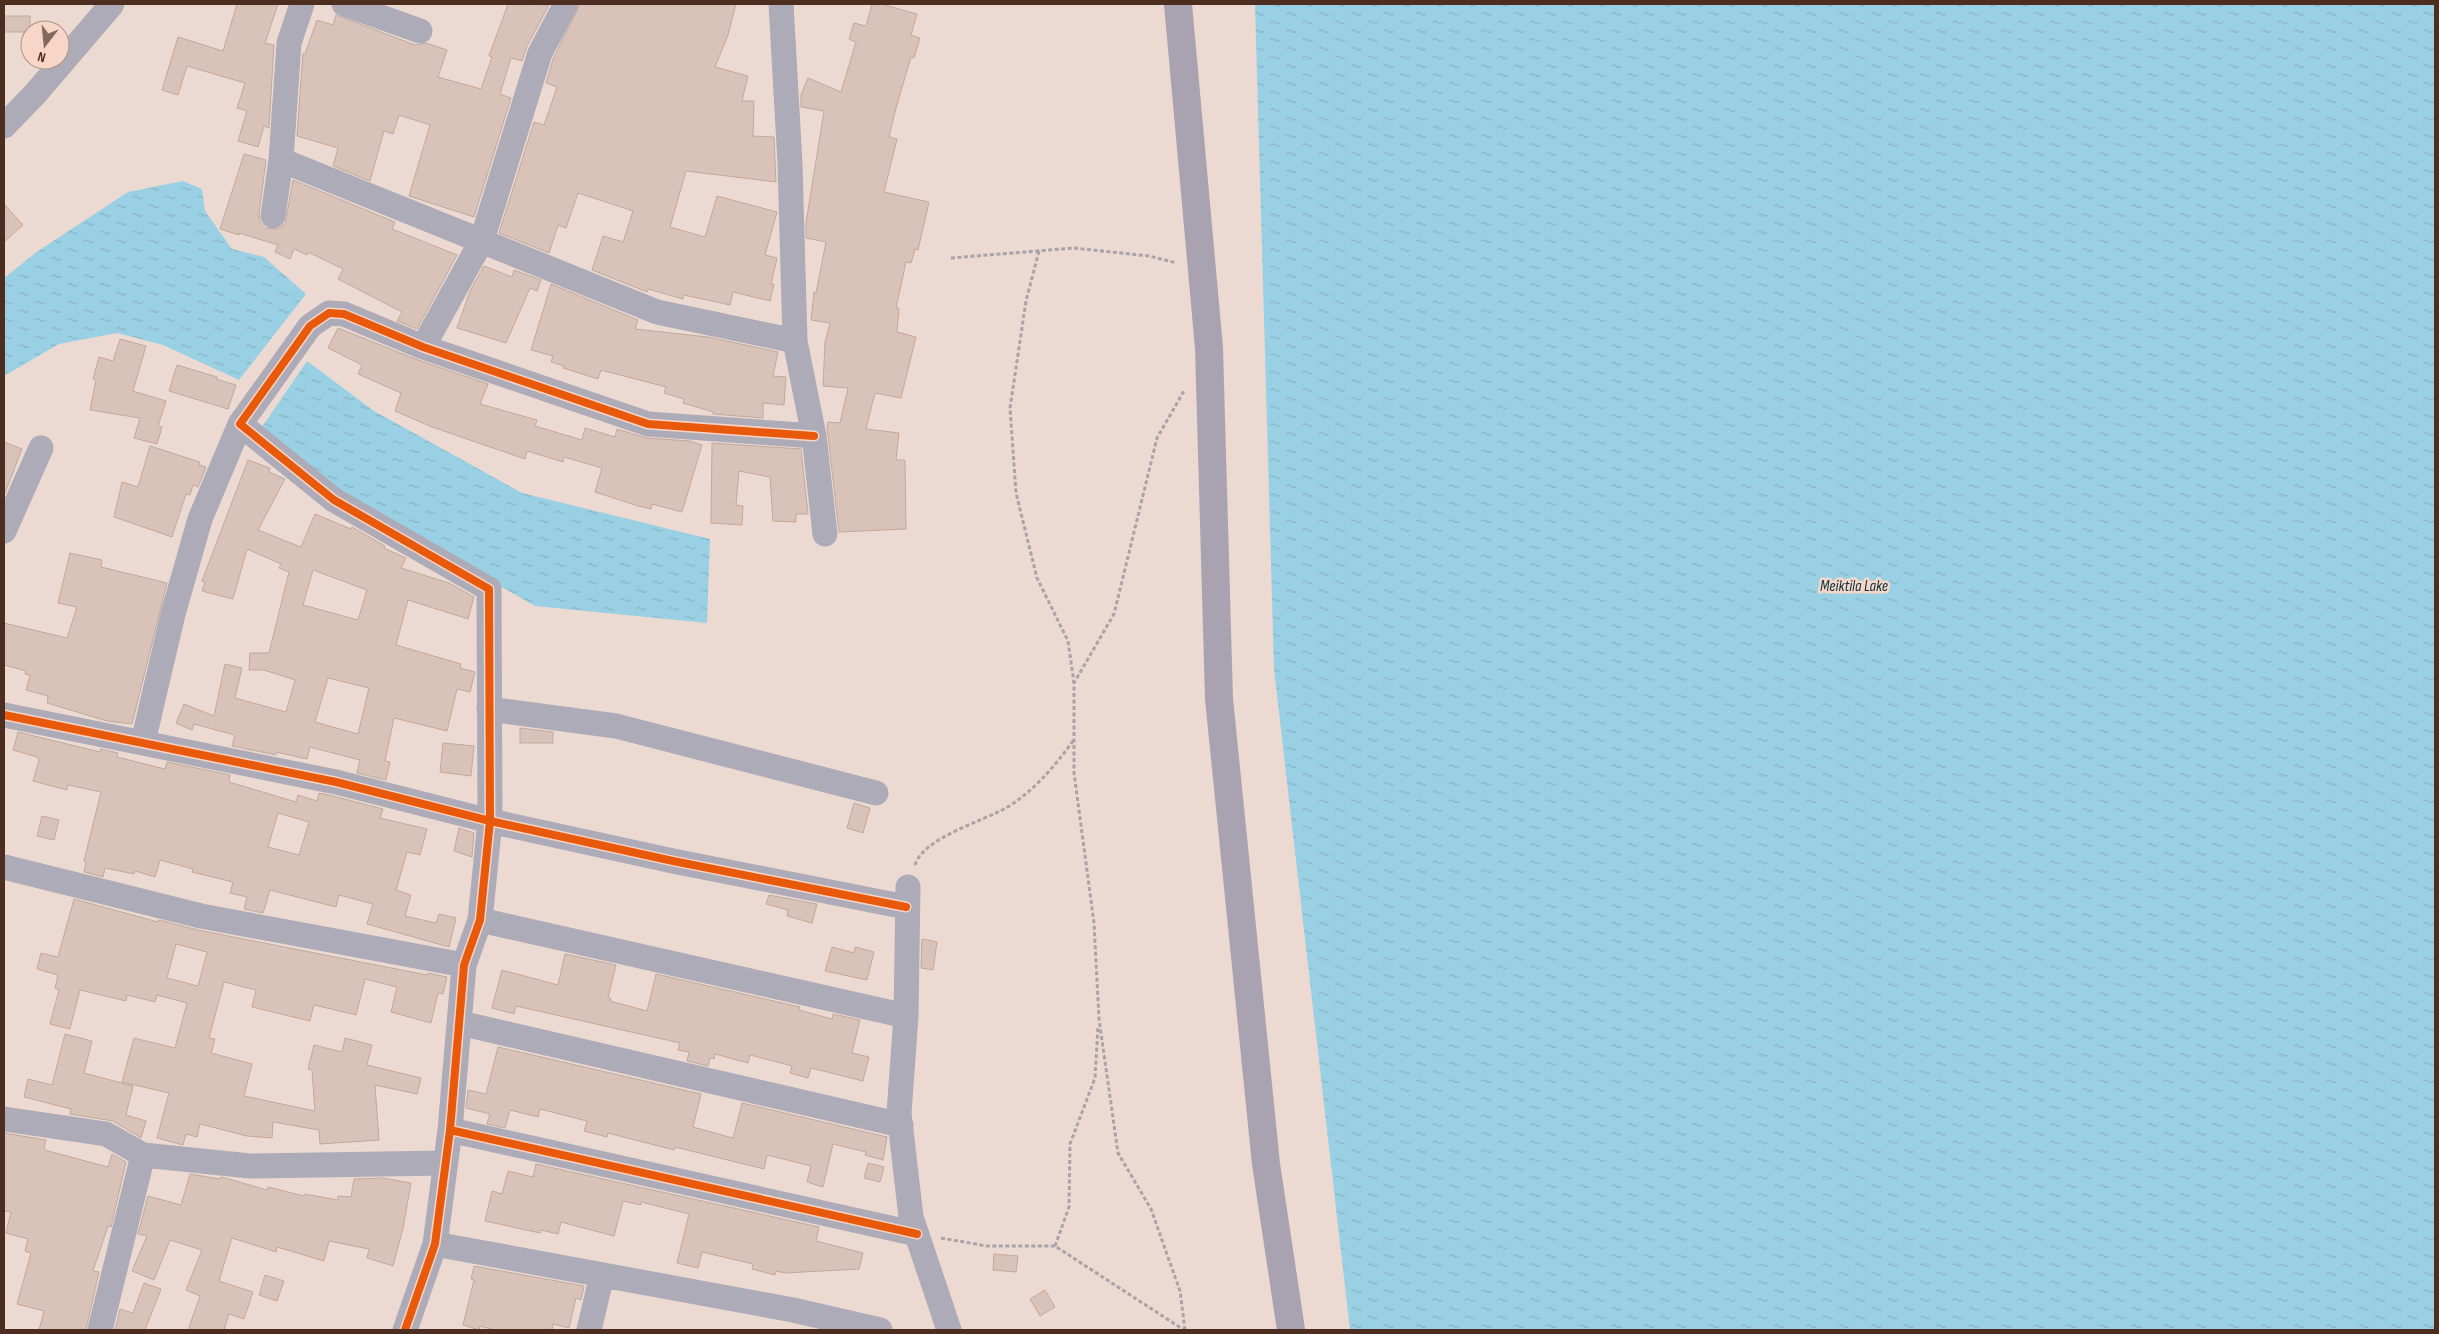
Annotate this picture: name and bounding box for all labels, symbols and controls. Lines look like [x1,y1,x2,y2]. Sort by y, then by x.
north arrow [20,20,70,70]
text: N [36,48,47,66]
water label: Meiktila Lake [1820,577,1888,596]

